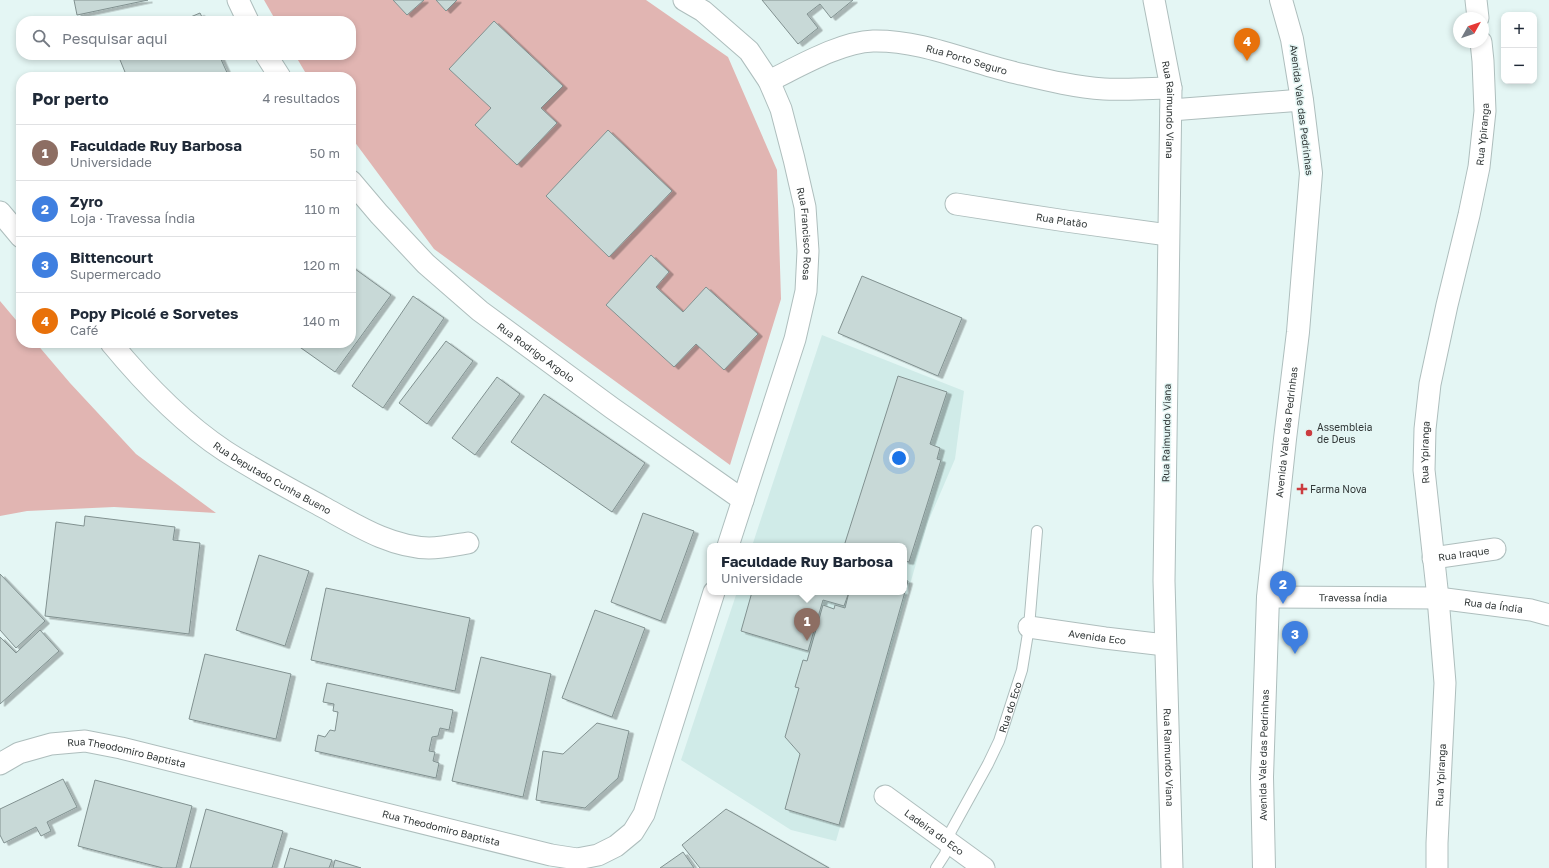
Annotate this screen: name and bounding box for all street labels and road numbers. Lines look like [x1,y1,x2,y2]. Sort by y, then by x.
street label: Rua Porto Seguro [925,42,1009,77]
street label: Avenida Vale das Pedrinhas [1288,44,1316,176]
street label: Rua Raimundo Viana [1160,60,1177,159]
street label: Rua Ypiranga [1473,103,1491,166]
street label: Rua Francisco Rosa [795,186,814,281]
street label: Rua Platão [1035,210,1088,230]
street label: Rua Rodrigo Argolo [495,320,577,384]
street label: Avenida Vale das Pedrinhas [1273,366,1300,498]
street label: Rua Raimundo Viana [1159,384,1173,482]
street label: Rua Ypiranga [1418,420,1432,484]
street label: Rua Deputado Cunha Bueno [211,439,333,516]
street label: Rua Iraque [1437,544,1490,563]
street label: Travessa Índia [1319,591,1387,604]
street label: Rua da Índia [1464,595,1524,615]
street label: Avenida Eco [1068,627,1127,646]
street label: Rua do Eco [996,680,1024,734]
street label: Avenida Vale das Pedrinhas [1256,689,1271,821]
street label: Rua Raimundo Viana [1162,708,1176,807]
street label: Rua Theodomiro Baptista [67,735,187,770]
street label: Rua Ypiranga [1433,743,1448,807]
street label: Ladeira do Eco [902,806,966,857]
street label: Rua Theodomiro Baptista [381,807,501,848]

